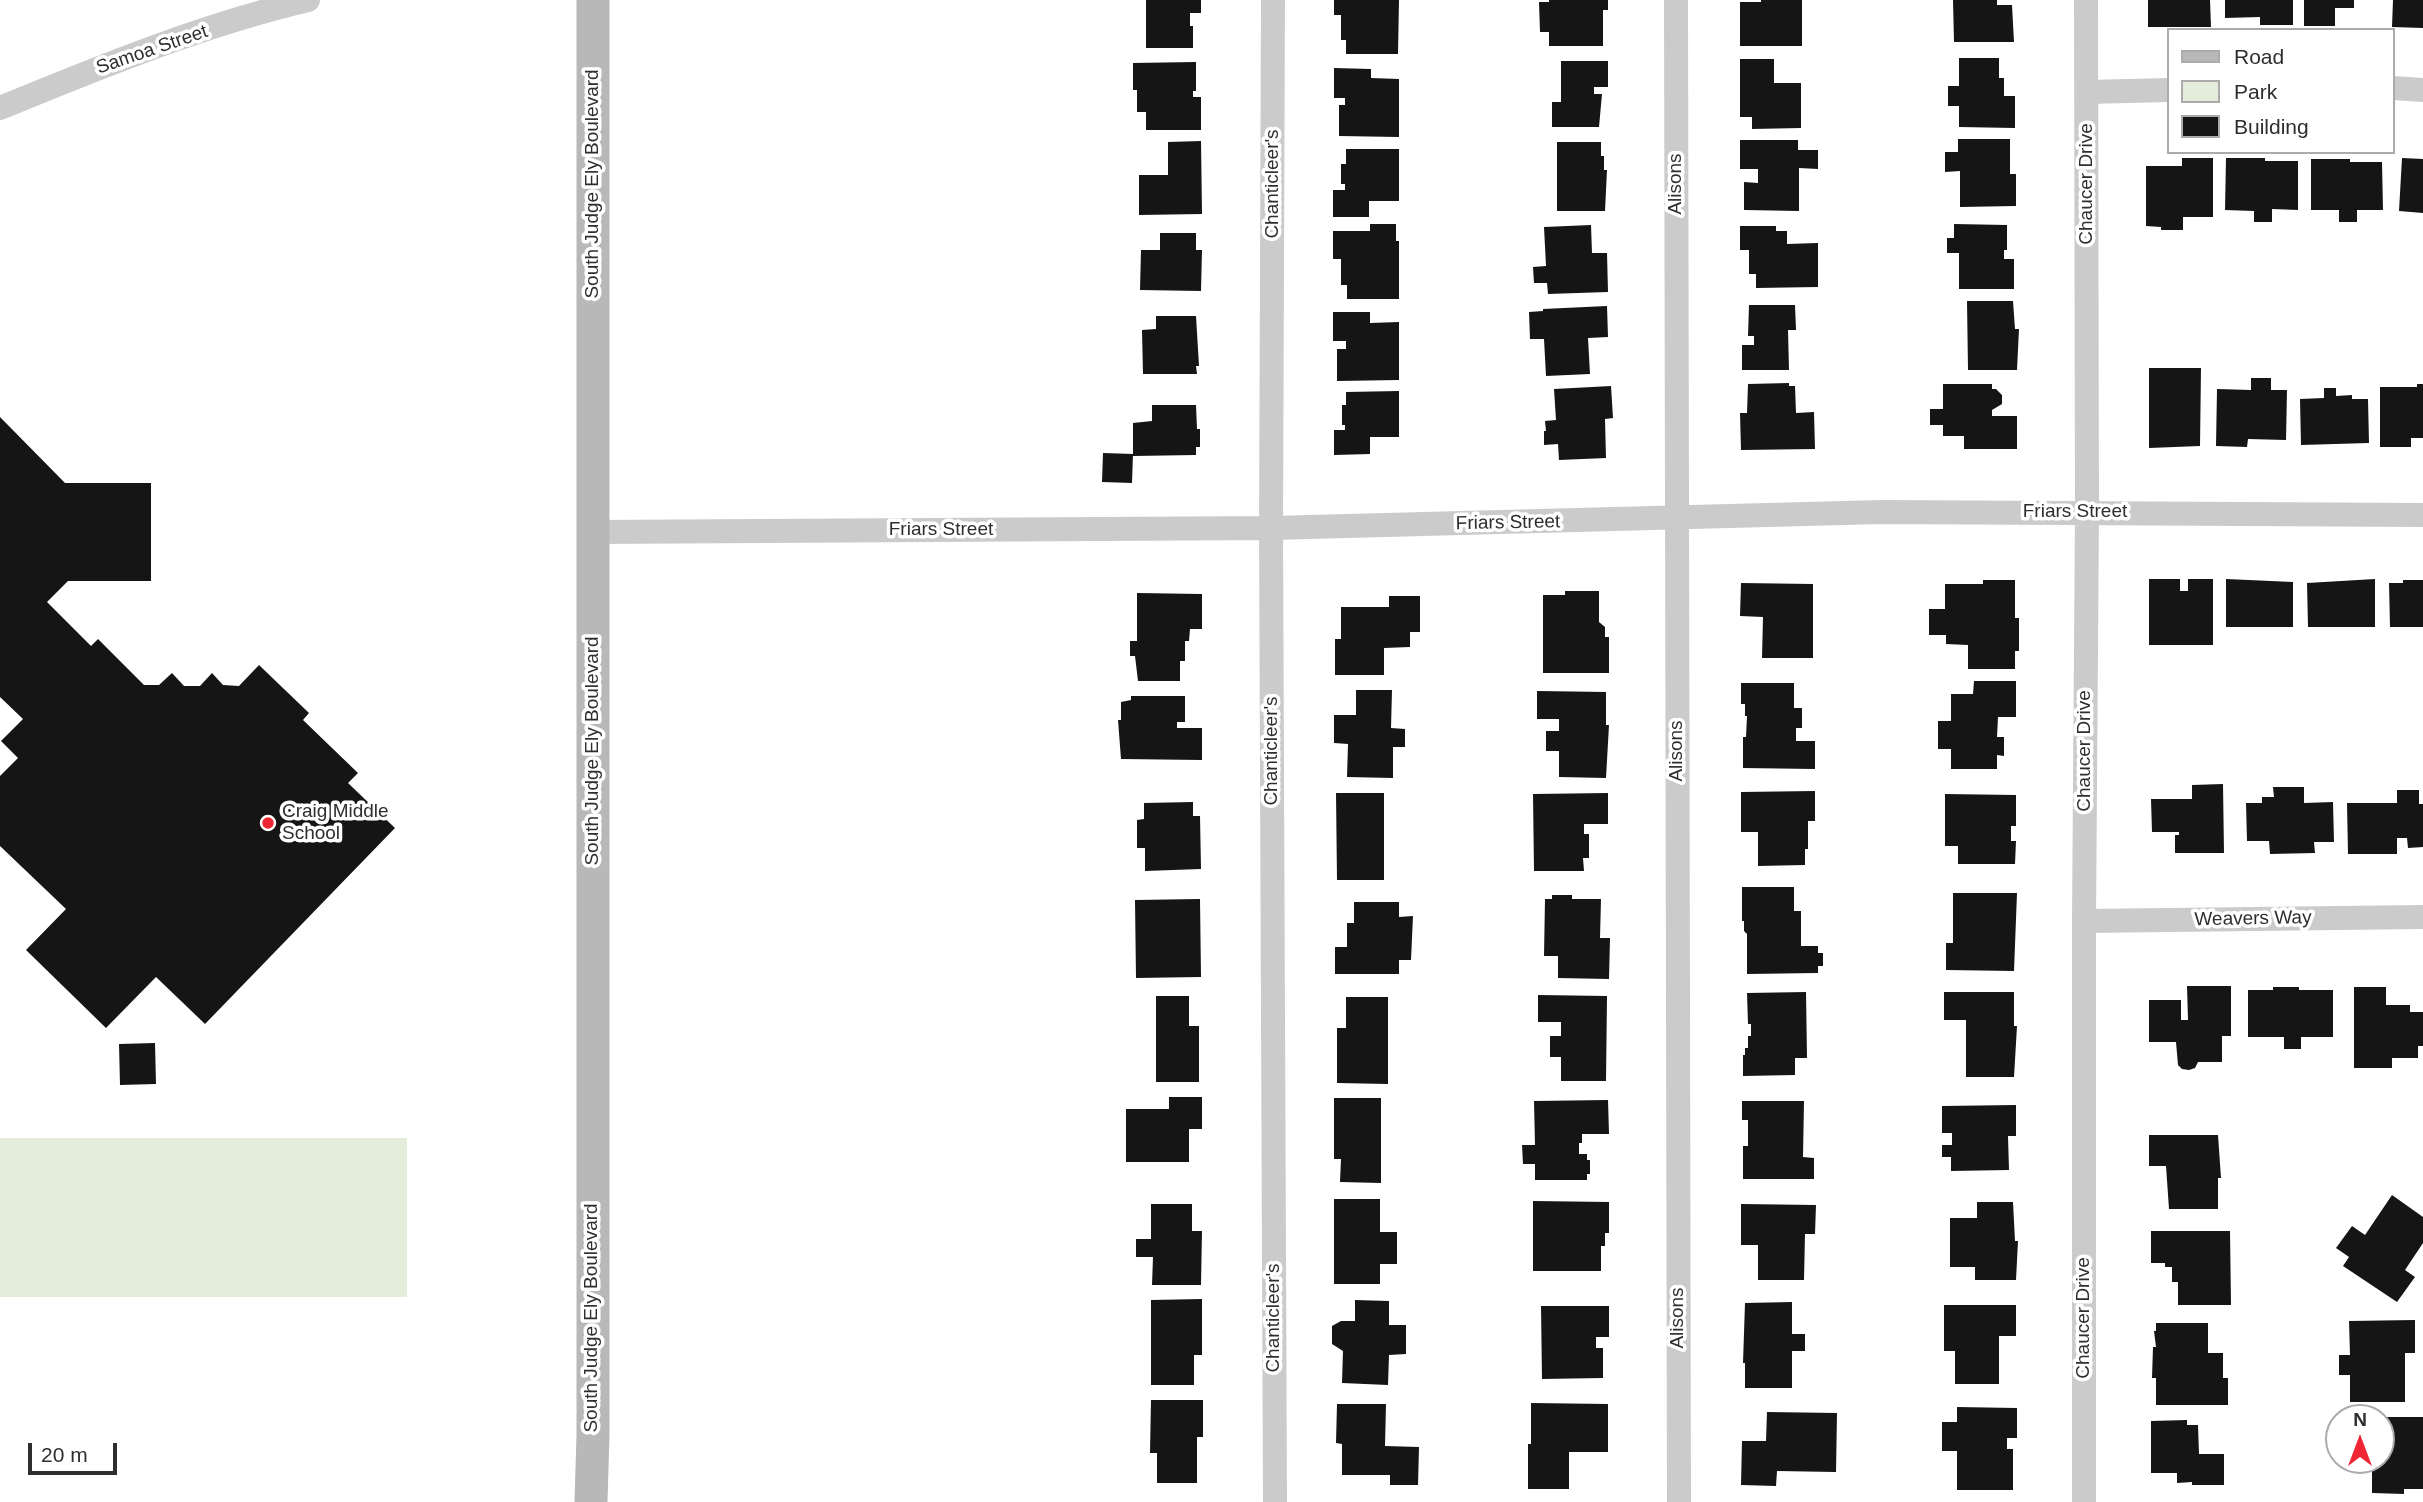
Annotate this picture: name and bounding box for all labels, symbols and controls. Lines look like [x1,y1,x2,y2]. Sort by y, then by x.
street label: Samoa Street [93,20,211,80]
legend [2168,28,2395,154]
text: Road [2234,45,2284,68]
street label: South Judge Ely Boulevard [582,69,604,299]
text: Park [2234,80,2277,103]
text: Building [2234,115,2309,138]
street label: Chaucer Drive [2076,123,2098,245]
street label: Chanticleer's [1262,129,1284,239]
street label: Alisons [1665,153,1687,215]
street label: Friars Street [2023,501,2127,523]
street label: Friars Street [1456,511,1560,535]
street label: Friars Street [889,519,993,541]
street label: South Judge Ely Boulevard [582,636,604,866]
street label: Chaucer Drive [2074,690,2096,812]
street label: Chanticleer's [1261,696,1283,806]
street label: Alisons [1666,720,1688,782]
place label: Craig Middle School [282,801,389,845]
marker: Craig Middle School [260,815,276,831]
street label: Weavers Way [2194,907,2312,931]
street label: South Judge Ely Boulevard [581,1203,603,1433]
street label: Chaucer Drive [2073,1257,2095,1379]
street label: Chanticleer's [1263,1263,1285,1373]
street label: Alisons [1667,1287,1689,1349]
north arrow [2325,1404,2395,1474]
text: N [2353,1409,2367,1430]
scale bar [32,1428,121,1472]
text: 20 m [41,1443,88,1466]

